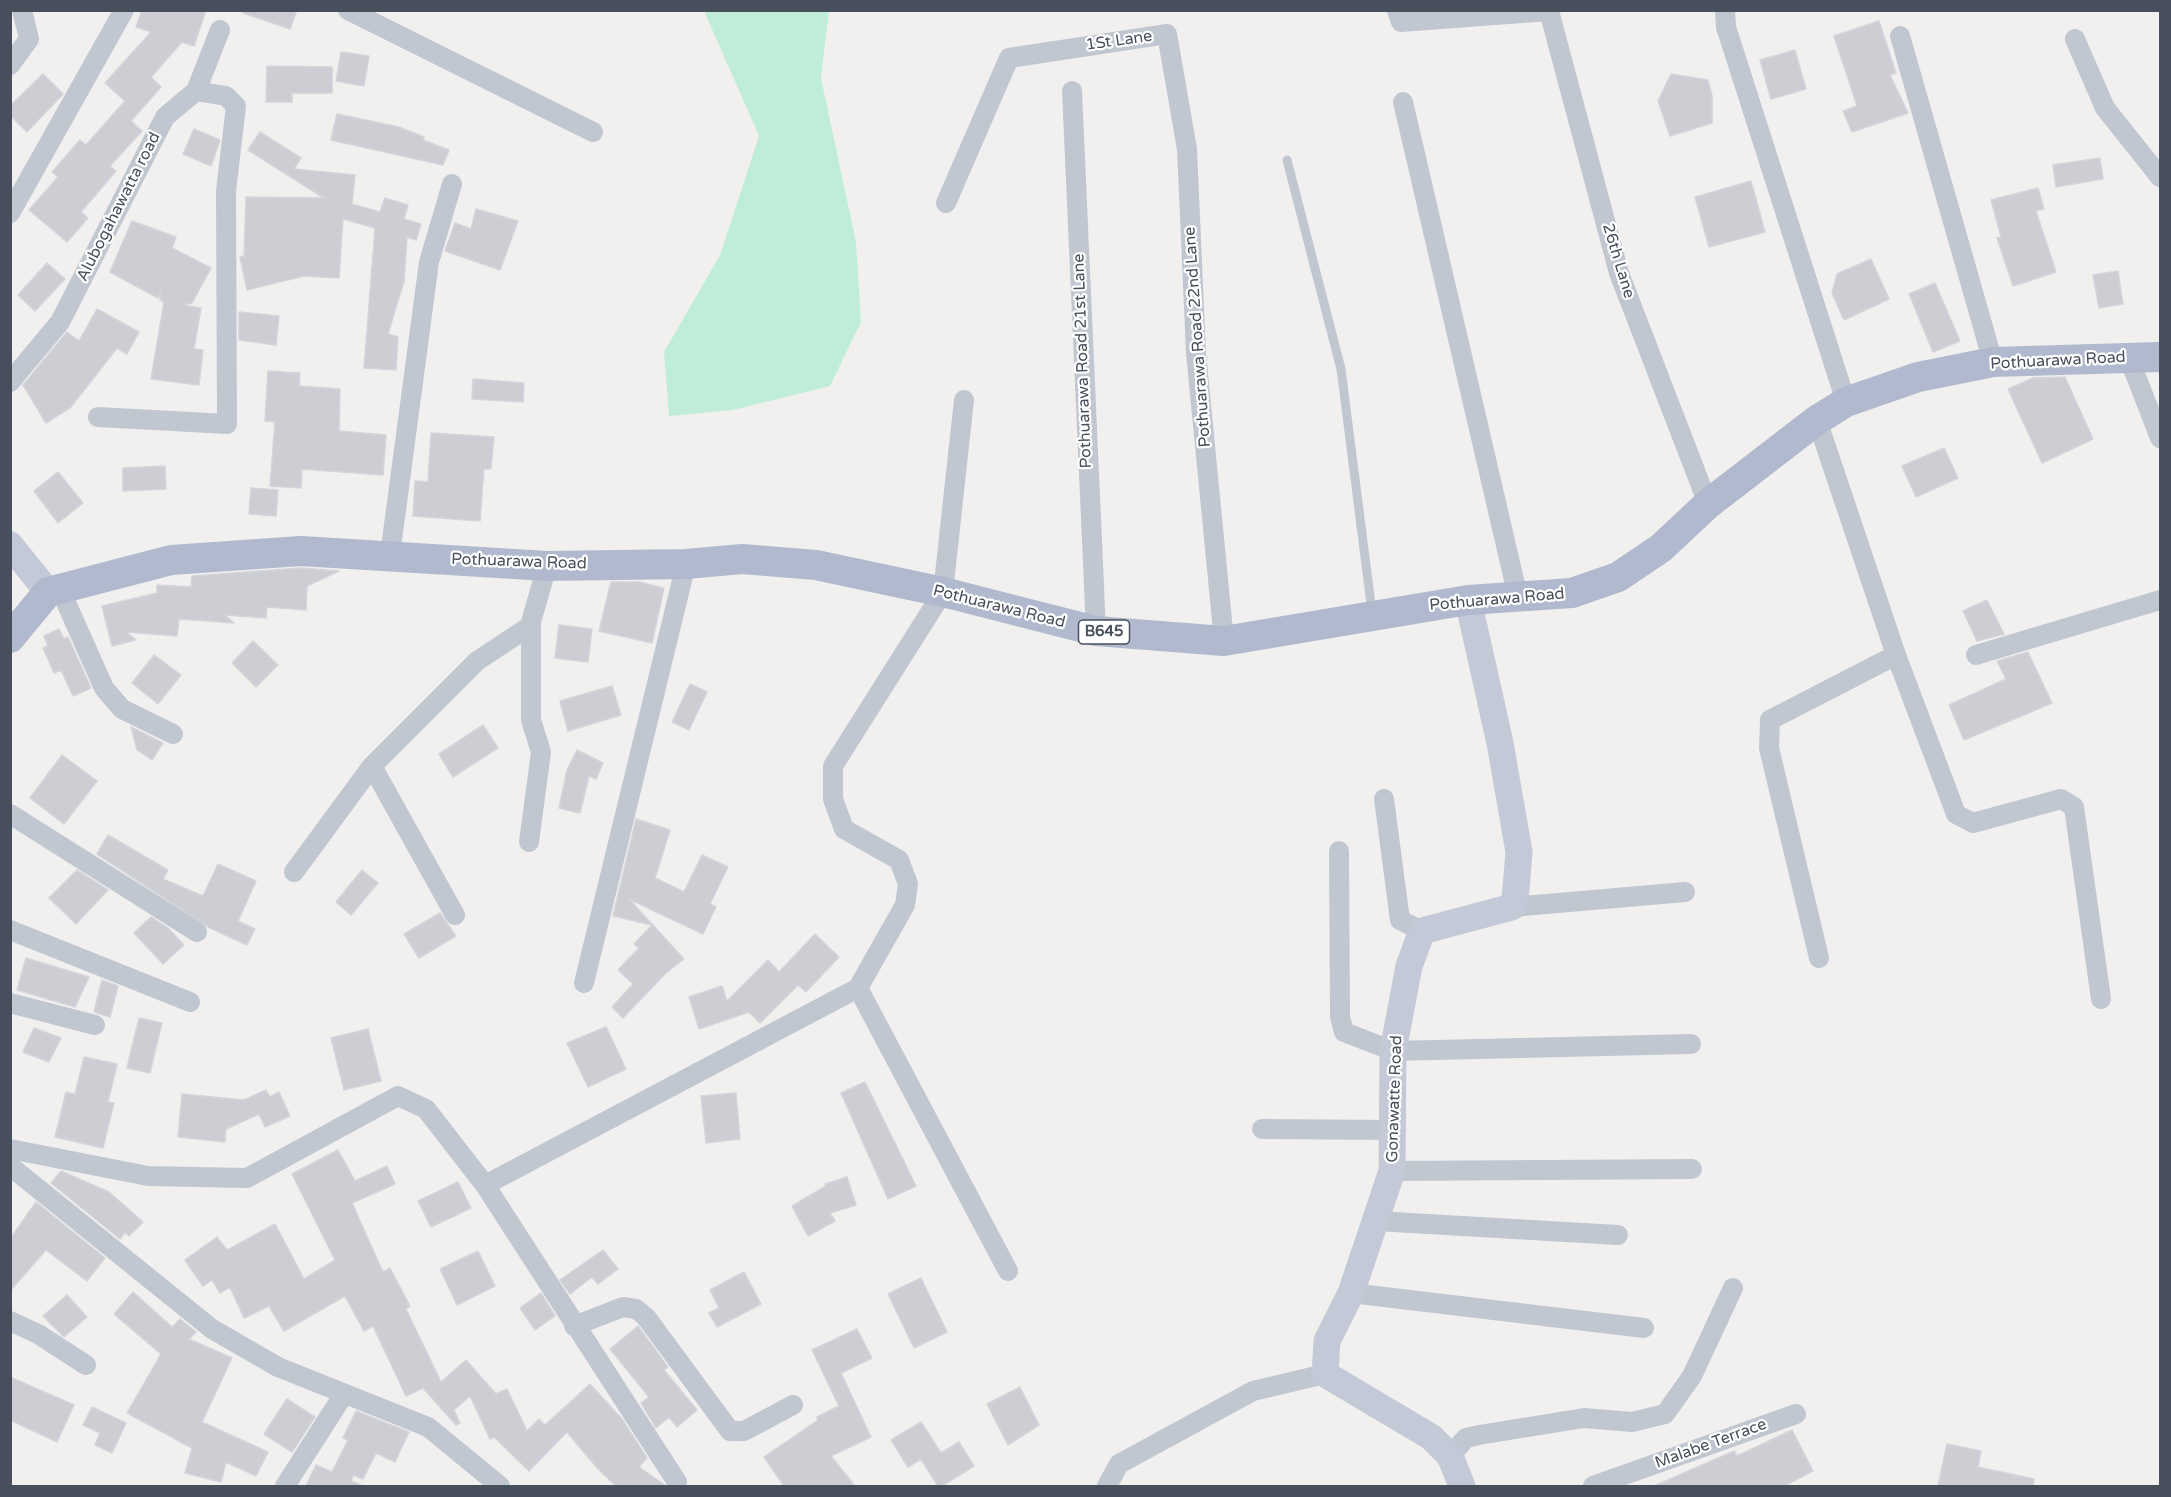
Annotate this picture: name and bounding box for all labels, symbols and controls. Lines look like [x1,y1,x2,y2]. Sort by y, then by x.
street label: 1St Lane [1085,27,1153,55]
street label: Alubogahawatta road [73,129,165,285]
street label: 26th Lane [1598,221,1638,301]
street label: Pothuarawa Road 22nd Lane [1181,226,1215,448]
street label: Pothuarawa Road 21st Lane [1070,253,1096,469]
street label: Pothuarawa Road [1990,348,2126,374]
street label: Pothuarawa Road [451,550,587,574]
street label: Pothuarawa Road [931,581,1067,633]
street label: Pothuarawa Road [1429,585,1565,615]
road number: B645 [1078,620,1130,644]
street label: Gonawatte Road [1383,1035,1407,1163]
street label: Malabe Terrace [1653,1415,1769,1473]

